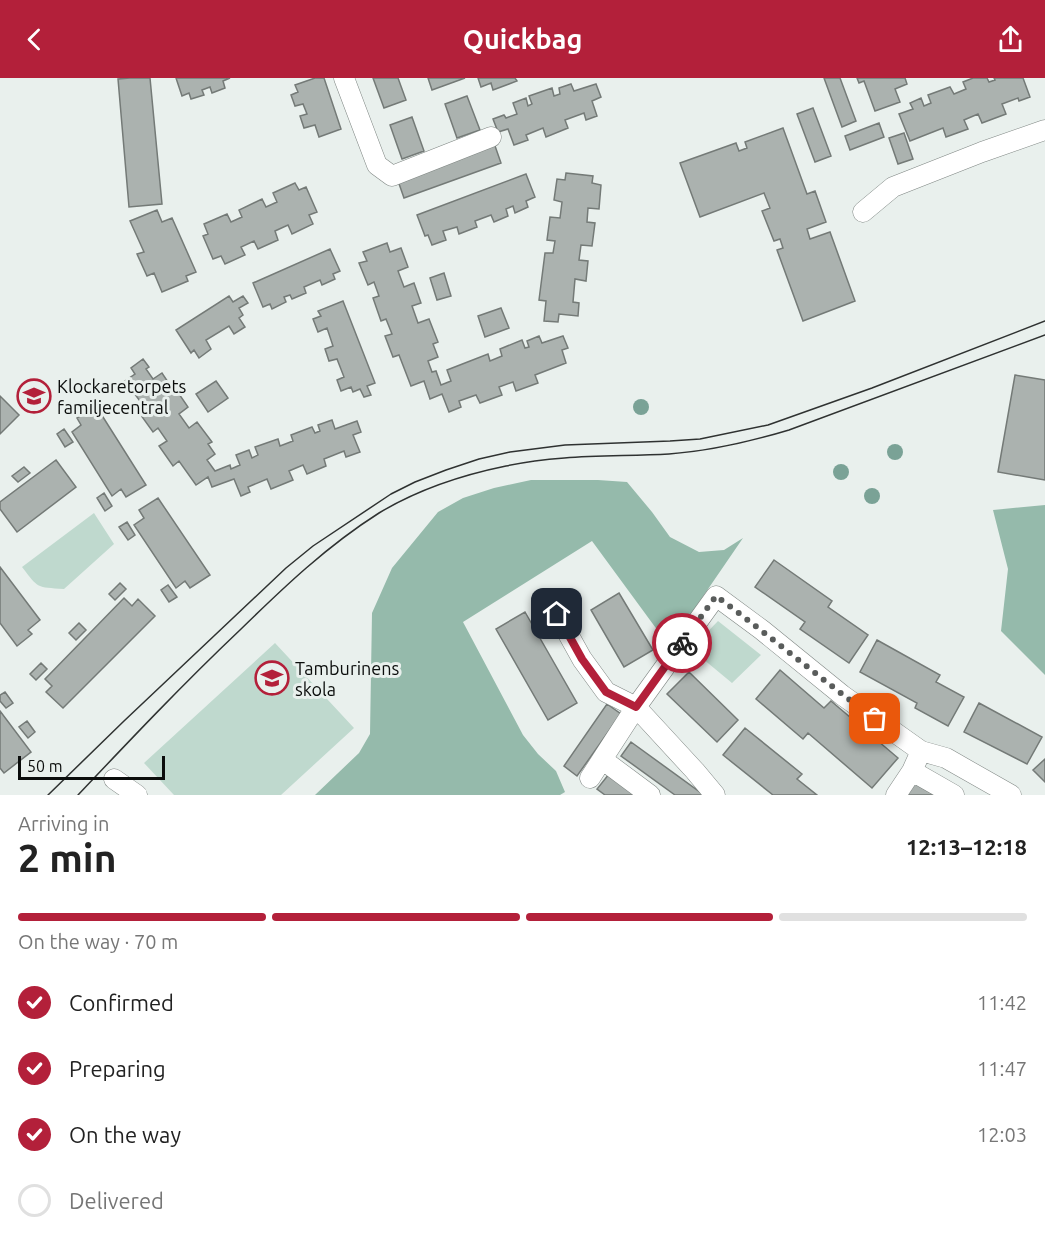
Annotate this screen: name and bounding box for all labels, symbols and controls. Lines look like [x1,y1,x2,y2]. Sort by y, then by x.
icon: back [18,23,51,56]
icon: share [994,23,1027,56]
text: Quickbag [463,24,582,54]
place label: Klockaretorpets familjecentral [57,376,187,417]
school or university icon: Klockaretorpets familjecentral [16,378,52,414]
pin [531,588,582,639]
icon: home [540,597,573,630]
courier [652,613,712,673]
icon: bike [666,627,699,660]
place label: Tamburinens skola [295,658,400,699]
school or university icon: Tamburinens skola [254,660,290,696]
pin [849,693,900,744]
icon: bag [858,702,891,735]
scale bar [18,753,165,780]
text: 50 m [27,757,63,775]
text: Arriving in [18,812,109,835]
text: 12:13–12:18 [906,834,1027,859]
text: 2 min [18,836,117,879]
text: On the way · 70 m [18,930,178,953]
icon: check [18,986,51,1019]
text: Confirmed [69,990,174,1015]
text: 11:42 [977,991,1027,1014]
icon: check [18,1052,51,1085]
text: Preparing [69,1056,166,1081]
text: 11:47 [977,1057,1027,1080]
icon: check [18,1118,51,1151]
text: On the way [69,1122,181,1147]
text: 12:03 [977,1123,1027,1146]
text: Delivered [69,1188,164,1213]

